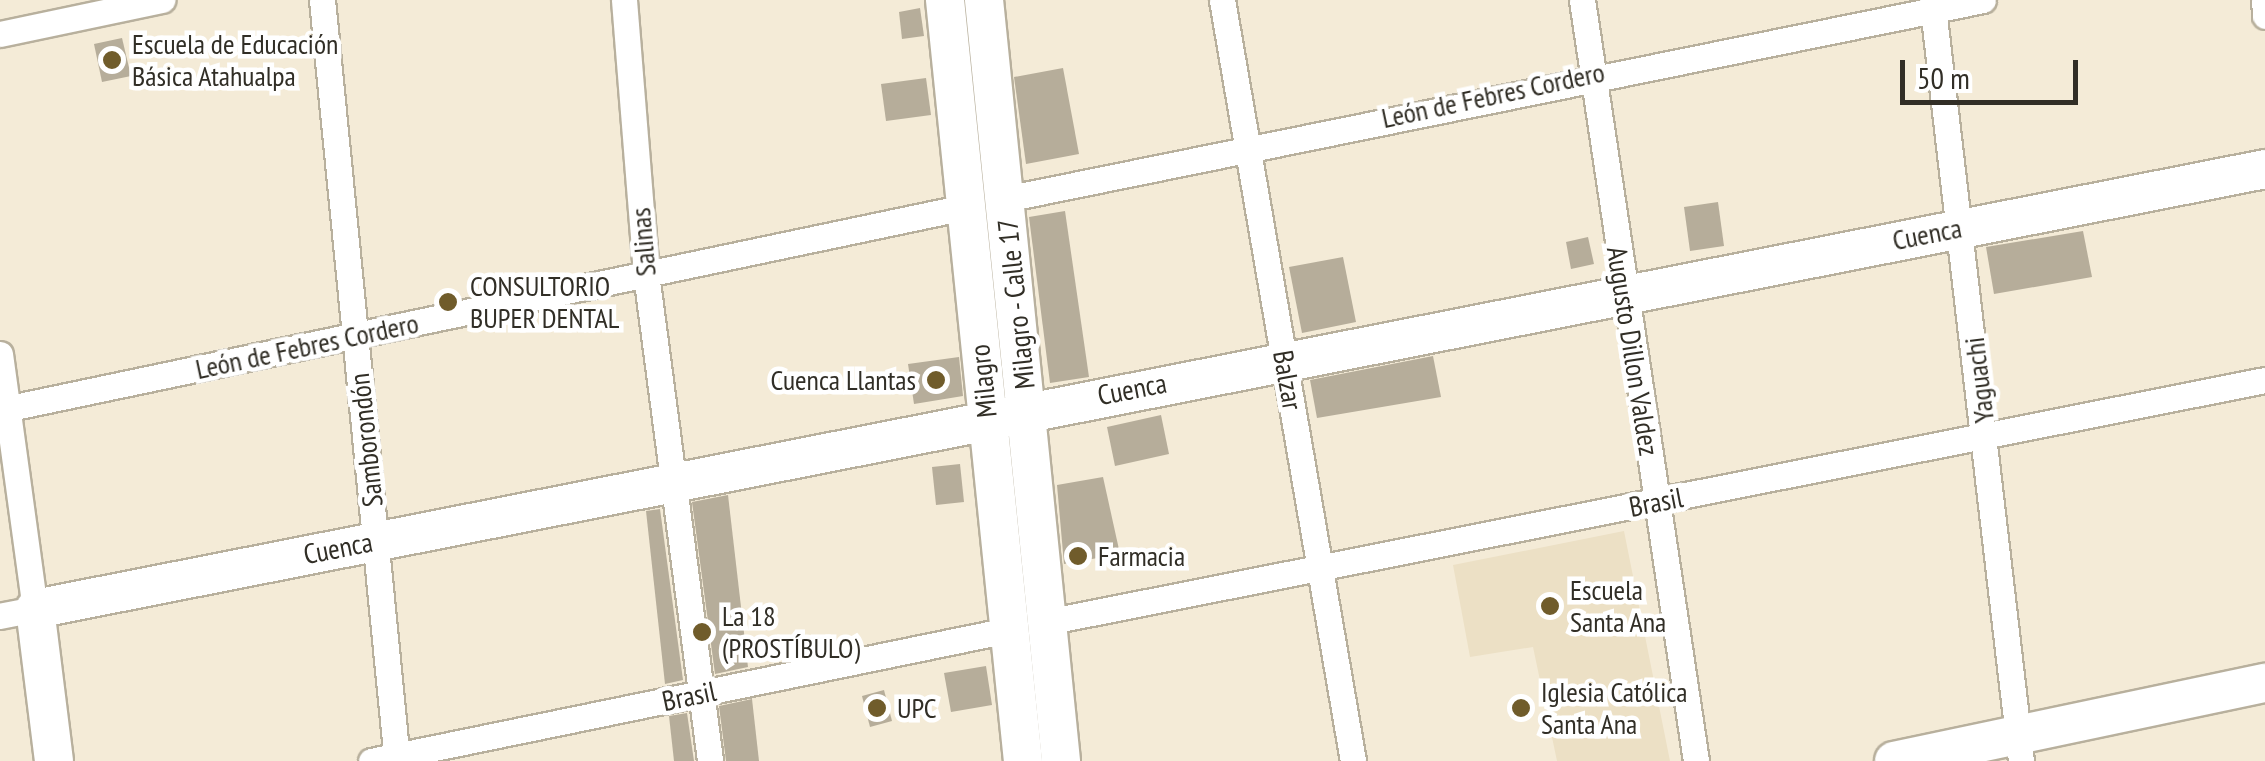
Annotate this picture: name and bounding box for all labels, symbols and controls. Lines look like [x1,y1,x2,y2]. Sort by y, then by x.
place label: Escuela de Educación Básica Atahualpa [132,27,338,93]
scale bar [1905,40,2082,102]
marker: Escuela de Educación Básica Atahualpa [101,49,123,71]
street label: León de Febres Cordero [1379,55,1607,135]
text: 50 m [1917,58,1970,97]
street label: Salinas [623,206,663,278]
street label: Cuenca [1890,211,1964,257]
street label: Milagro - Calle 17 [990,216,1042,392]
street label: Augusto Dillon Valdez [1600,244,1666,458]
place label: CONSULTORIO BUPER DENTAL [470,269,619,335]
marker: CONSULTORIO BUPER DENTAL [435,289,461,315]
street label: León de Febres Cordero [193,306,421,386]
street label: Yaguachi [1957,335,2001,425]
street label: Milagro [962,343,1004,419]
street label: Balzar [1266,348,1310,412]
place label: Cuenca Llantas [770,363,916,397]
street label: Cuenca [1095,366,1169,412]
marker: Cuenca Llantas [925,369,947,391]
street label: Samborondón [342,371,390,509]
street label: Brasil [1626,480,1686,524]
street label: Cuenca [301,525,375,571]
place label: Farmacia [1098,539,1185,573]
marker: Farmacia [1067,545,1089,567]
place label: Escuela Santa Ana [1570,573,1667,639]
marker: Escuela Santa Ana [1539,595,1561,617]
place label: La 18 (PROSTÍBULO) [722,599,860,665]
marker: La 18 (PROSTÍBULO) [691,621,713,643]
street label: Brasil [659,674,719,718]
place label: Iglesia Católica Santa Ana [1541,675,1687,741]
place label: UPC [897,691,937,725]
marker: UPC [866,697,888,719]
marker: Iglesia Católica Santa Ana [1510,697,1532,719]

